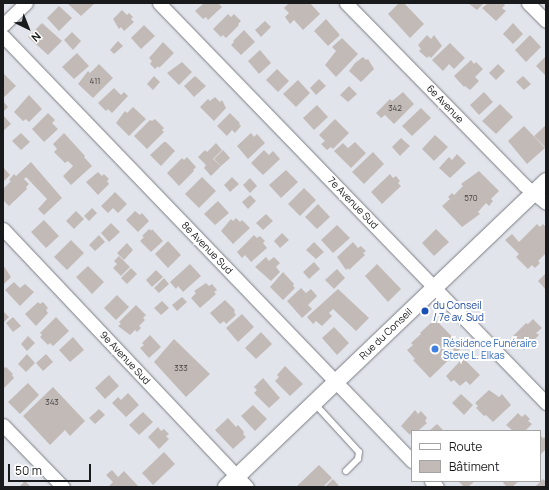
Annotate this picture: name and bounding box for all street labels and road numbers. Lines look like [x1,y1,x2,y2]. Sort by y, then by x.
street label: 6e Avenue [424,82,466,126]
street label: 7e Avenue Sud [325,175,381,231]
street label: 8e Avenue Sud [179,219,235,277]
street label: Rue du Conseil [357,306,415,362]
street label: 9e Avenue Sud [97,329,153,387]

